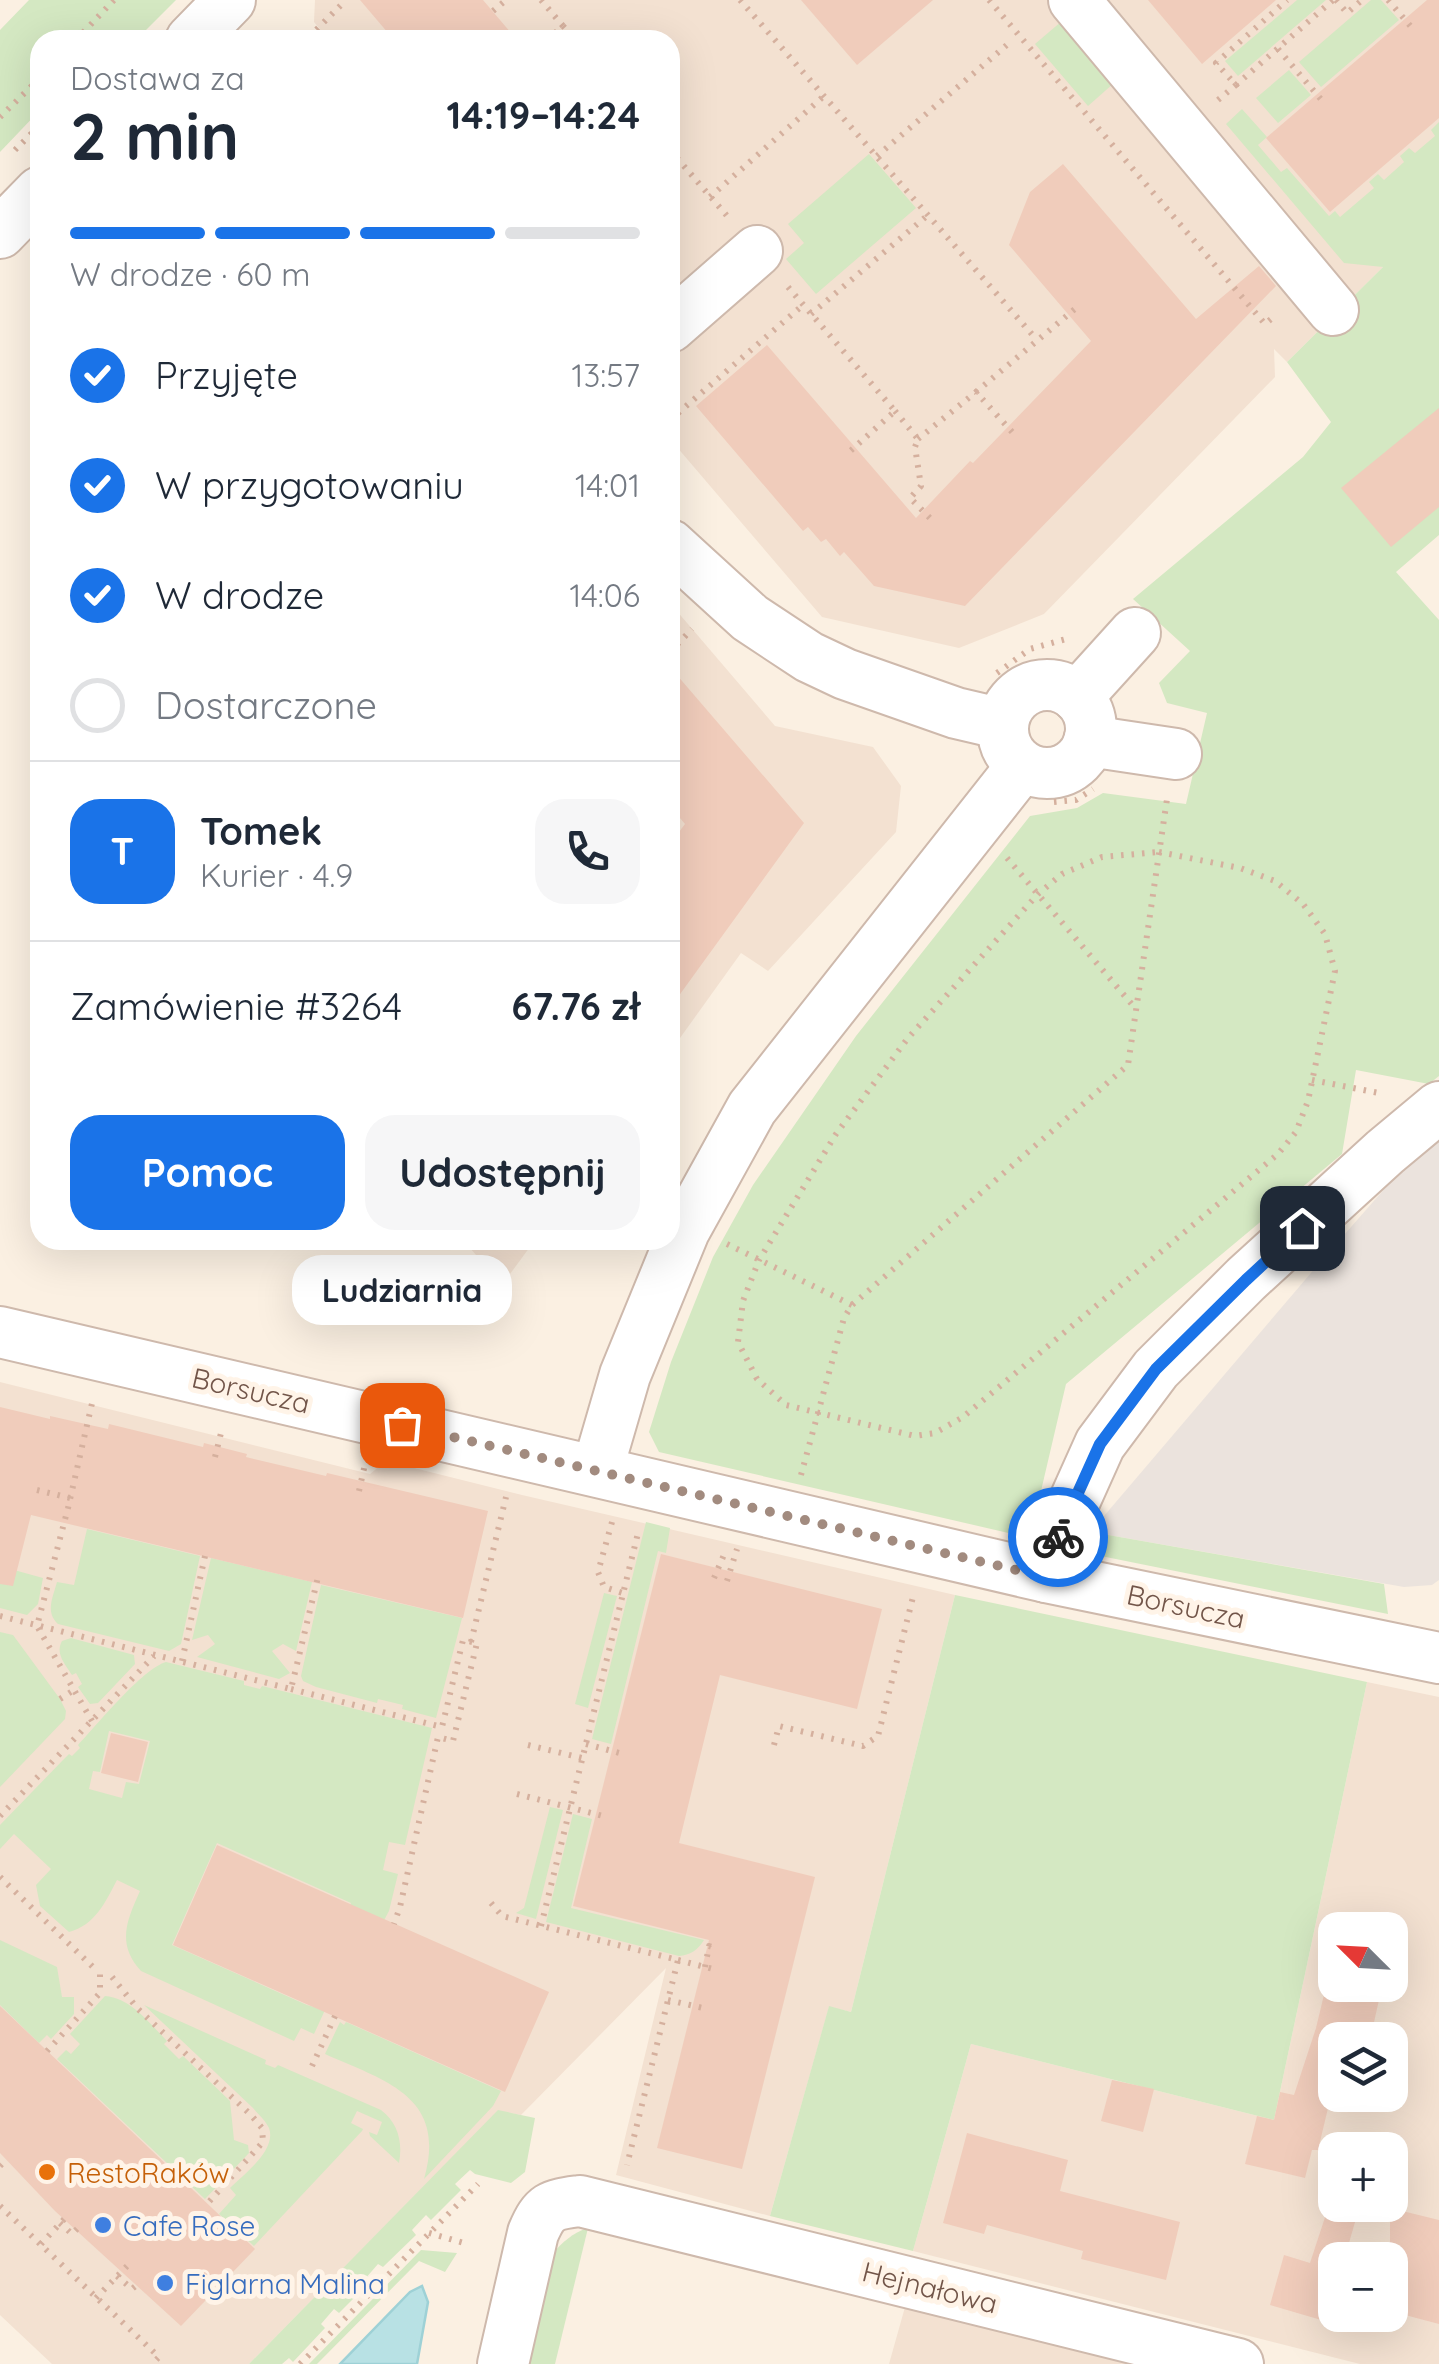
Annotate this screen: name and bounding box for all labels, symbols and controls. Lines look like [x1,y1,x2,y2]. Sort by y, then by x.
text: Dostawa za [70,58,245,98]
text: 14:19–14:24 [447,91,640,139]
text: 2 min [70,95,239,176]
text: W drodze · 60 m [70,254,310,294]
icon: check [70,348,125,403]
text: Przyjęte [155,351,298,399]
text: 13:57 [572,355,640,395]
icon: check [70,458,125,513]
text: W przygotowaniu [155,461,464,509]
text: 14:01 [575,465,640,505]
icon: check [70,568,125,623]
text: W drodze [155,571,324,619]
text: 14:06 [570,575,640,615]
text: Dostarczone [155,681,377,729]
button: phone [535,799,640,904]
text: Tomek [200,807,322,855]
text: T [111,827,134,875]
text: Kurier · 4.9 [200,855,353,895]
text: Zamówienie #3264 [70,982,402,1030]
text: 67.76 zł [511,982,640,1030]
button: Pomoc [70,1115,345,1230]
button: Udostępnij [365,1115,640,1230]
pin [1260,1186,1345,1271]
icon: home [1275,1201,1330,1256]
callout: Ludziarnia [292,1255,512,1325]
text: Ludziarnia [322,1270,482,1310]
street label: Borsucza [189,1359,313,1421]
pin [360,1383,445,1468]
icon: bag [375,1398,430,1453]
courier [1008,1487,1108,1587]
icon: bike [1031,1510,1086,1565]
street label: Borsucza [1124,1576,1248,1636]
north arrow [1318,1912,1408,2002]
map controls [1318,1912,1408,2332]
button: layers [1318,2022,1408,2112]
button: + [1318,2132,1408,2222]
place label: RestoRaków [67,2155,230,2190]
marker: RestoRaków [36,2161,58,2183]
place label: Cafe Rose [123,2208,255,2243]
marker: Cafe Rose [92,2214,114,2236]
button: − [1318,2242,1408,2332]
street label: Hejnałowa [859,2253,1001,2321]
place label: Figlarna Malina [185,2266,385,2301]
marker: Figlarna Malina [154,2272,176,2294]

